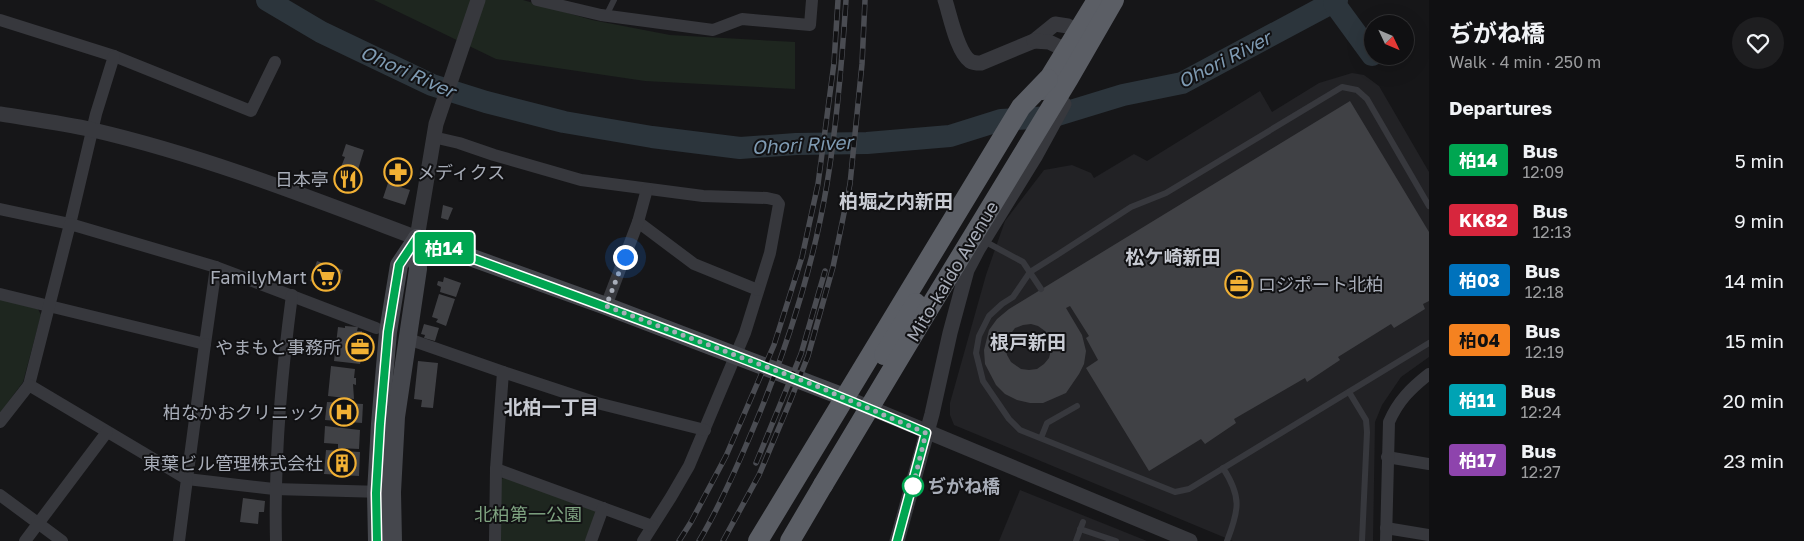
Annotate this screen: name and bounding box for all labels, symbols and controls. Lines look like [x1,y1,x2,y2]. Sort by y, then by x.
north arrow [1364,15,1414,65]
map controls [1364,15,1414,65]
button: heart [1732,17,1784,69]
text: ぢがね橋 [1449,18,1545,47]
water label: Ohori River [1174,25,1277,92]
water label: Ohori River [357,40,461,103]
text: Walk · 4 min · 250 m [1449,52,1601,72]
text: Departures [1449,96,1552,119]
water label: Ohori River [751,130,856,158]
text: Bus [1523,139,1558,162]
text: 柏14 [1459,149,1498,171]
text: 5 min [1735,149,1784,172]
pharmacy icon: メディクス [383,157,413,187]
place label: メディクス [417,161,505,183]
text: 12:09 [1523,162,1564,182]
restaurant icon: 日本亭 [333,164,363,194]
place label: 日本亭 [275,168,329,190]
district label: 柏堀之内新田 [839,189,953,212]
street label: Mito-kaido Avenue [901,197,1003,345]
text: Bus [1533,199,1568,222]
text: KK82 [1459,209,1508,231]
text: 9 min [1734,209,1784,232]
text: 12:13 [1533,222,1572,242]
line badge: 柏14 [415,232,473,264]
text: 柏14 [425,237,463,259]
your location [613,245,638,270]
district label: 松ケ崎新田 [1125,245,1221,268]
text: Bus [1525,259,1560,282]
supermarket icon: FamilyMart [311,262,341,292]
place label: FamilyMart [210,266,307,288]
office icon: ロジポート北柏 [1224,269,1254,299]
text: 柏03 [1459,269,1500,291]
text: 14 min [1725,269,1784,292]
place label: ロジポート北柏 [1258,273,1384,295]
text: 12:18 [1525,282,1564,302]
text: Bus [1525,319,1560,342]
text: 柏04 [1459,329,1500,351]
text: 15 min [1725,329,1784,352]
district label: 根戸新田 [990,330,1066,353]
office icon: やまもと事務所 [345,332,375,362]
place label: やまもと事務所 [215,336,341,358]
text: 12:19 [1525,342,1564,362]
text: Bus [1521,379,1556,402]
text: 柏11 [1459,389,1496,411]
text: 20 min [1723,389,1784,412]
district label: 北柏一丁目 [503,395,599,418]
hospital icon: 柏なかおクリニック [329,397,359,427]
place label: 柏なかおクリニック [163,401,325,423]
text: 12:24 [1521,402,1561,422]
text: Bus [1521,439,1556,462]
building icon: 東葉ビル管理株式会社 [327,448,357,478]
text: 柏17 [1459,449,1496,471]
text: 23 min [1724,449,1784,472]
place label: 東葉ビル管理株式会社 [143,452,323,474]
text: 12:27 [1521,462,1561,482]
marker: ぢがね橋 [902,475,924,497]
place label: ぢがね橋 [928,475,1000,497]
park label: 北柏第一公園 [474,503,582,525]

